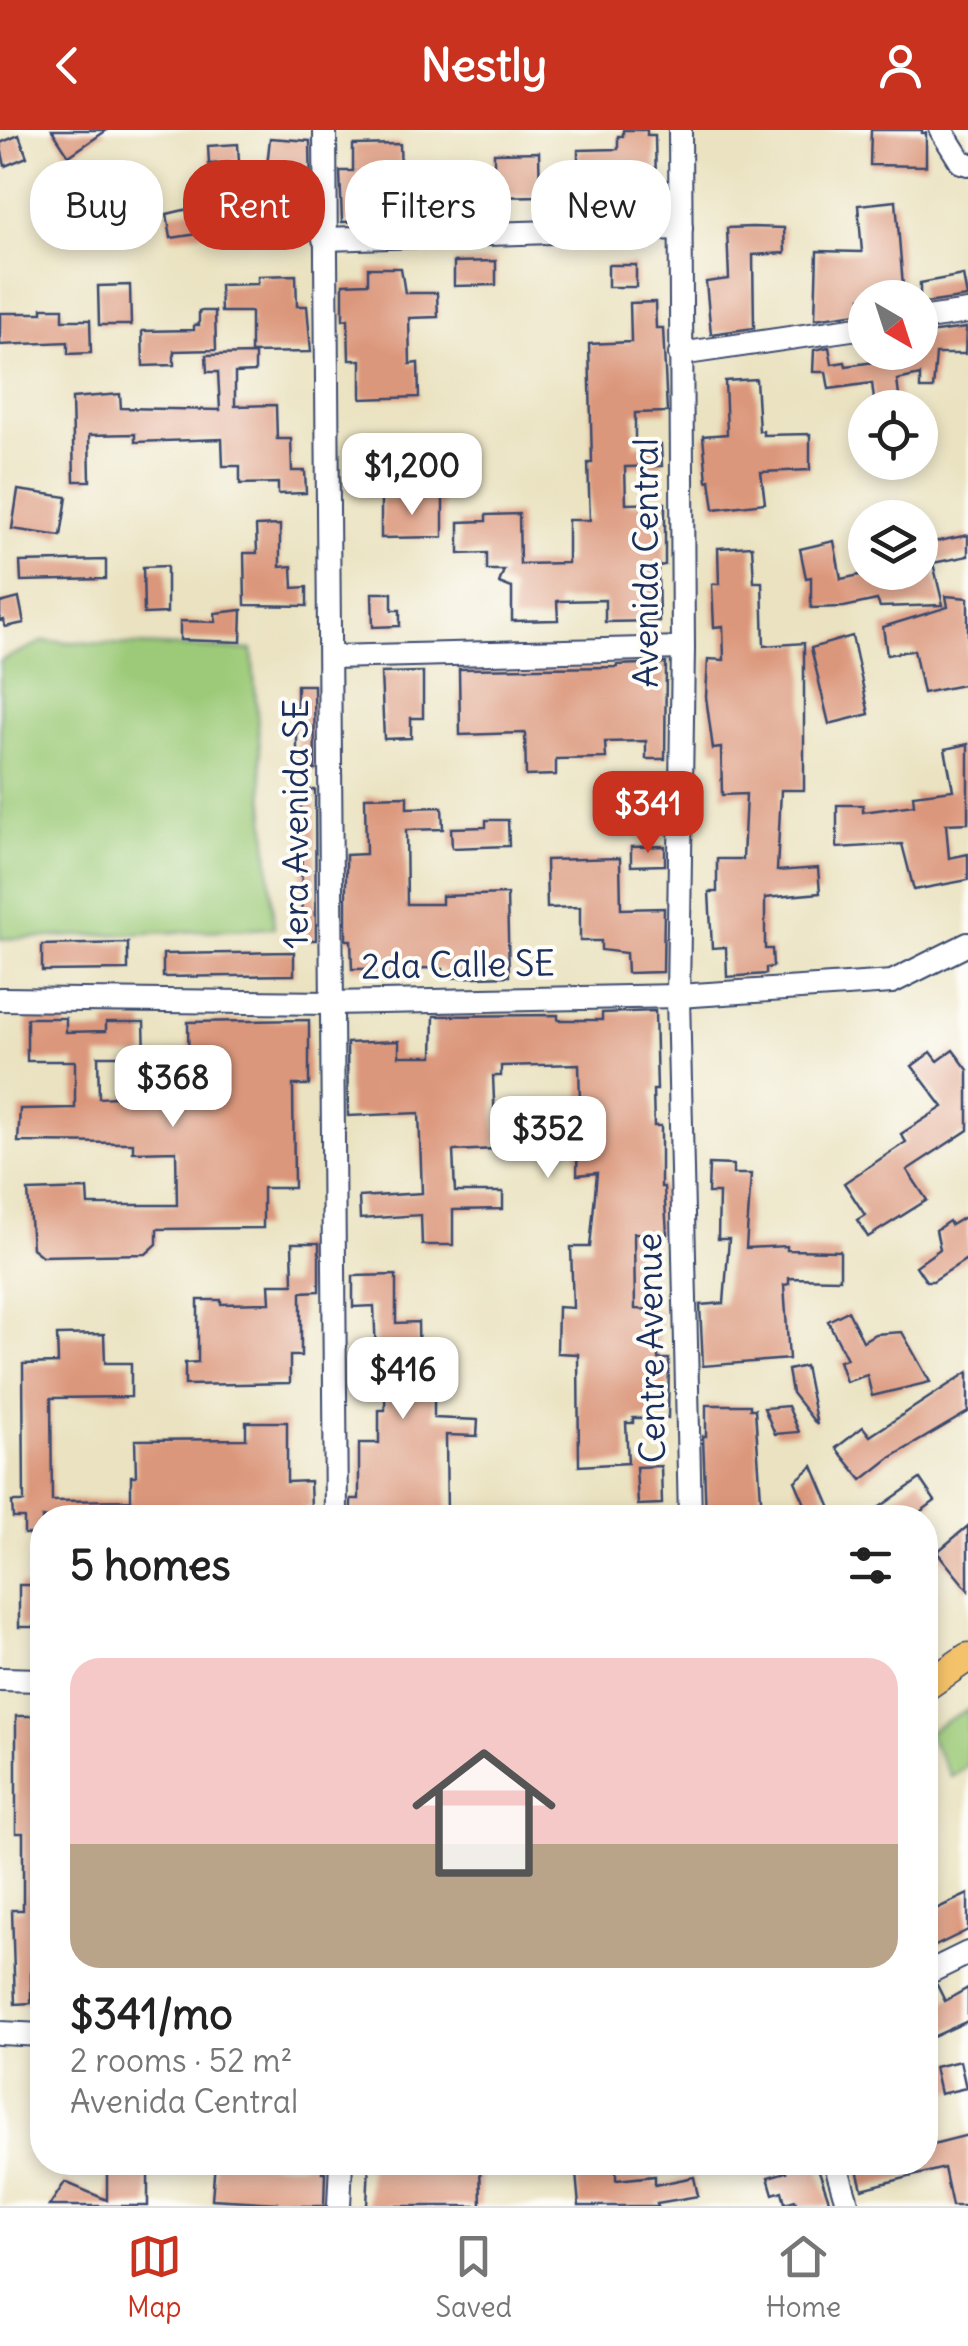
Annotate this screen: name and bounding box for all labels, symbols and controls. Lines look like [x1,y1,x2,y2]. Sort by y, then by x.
text: Nestly [421,37,547,93]
icon: back [40,38,95,93]
icon: person [873,38,928,93]
chip: Buy [30,160,163,250]
chip: Rent [183,160,325,250]
chip: Filters [345,160,511,250]
chip: New [531,160,671,250]
north arrow [848,280,938,370]
map controls [848,280,938,590]
button: locate [848,390,938,480]
pin: $1,200 [331,433,493,518]
street label: Avenida Central [623,438,667,688]
text: $1,200 [364,445,460,486]
button: layers [848,500,938,590]
street label: 1era Avenida SE [273,699,317,949]
pin: $341 [589,771,707,856]
text: $341 [615,783,681,824]
street label: 2da Calle SE [361,940,555,988]
pin: $368 [114,1045,232,1130]
text: $368 [137,1057,209,1098]
pin: $352 [489,1096,607,1181]
text: $352 [512,1108,584,1149]
street label: Centre Avenue [626,1232,674,1464]
pin: $416 [344,1337,462,1422]
text: $416 [369,1349,437,1390]
icon: filters [843,1538,898,1593]
text: 5 homes [70,1539,231,1591]
icon: home [394,1723,574,1903]
text: $341/mo [70,1988,233,2040]
text: 2 rooms · 52 m² [70,2040,292,2081]
text: Avenida Central [70,2081,298,2122]
tab: Map [127,2229,182,2325]
tab: Saved [435,2229,512,2325]
tab: Home [766,2229,841,2325]

